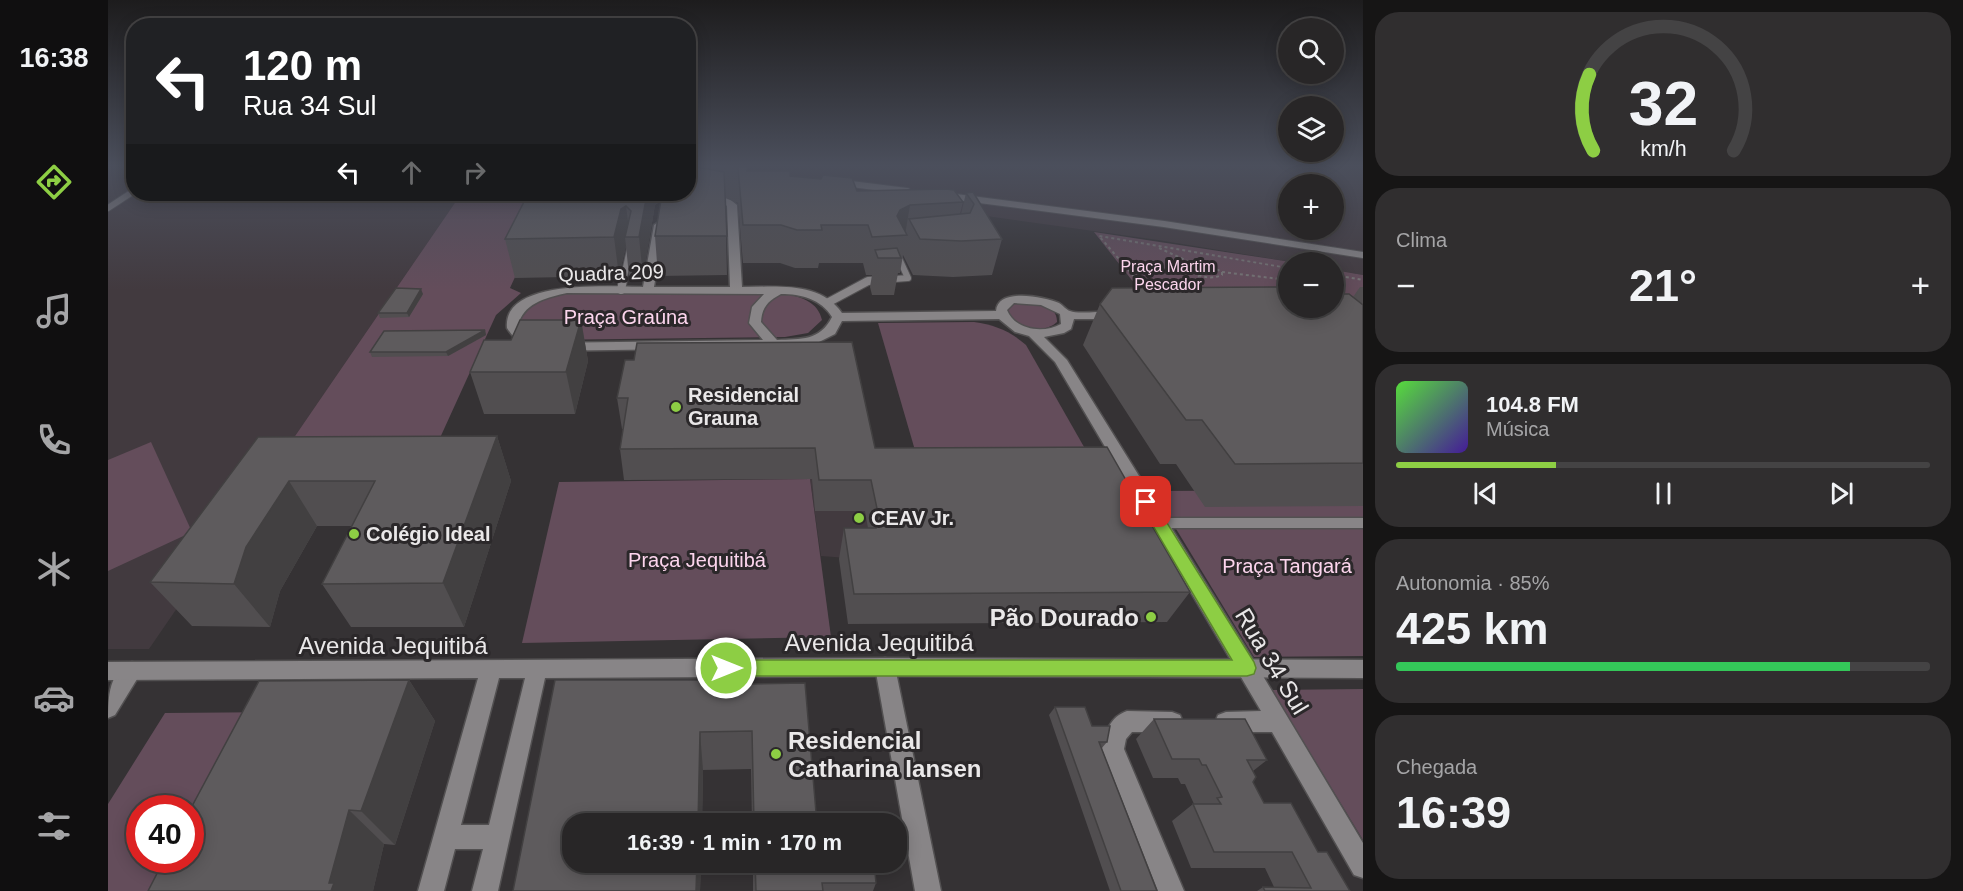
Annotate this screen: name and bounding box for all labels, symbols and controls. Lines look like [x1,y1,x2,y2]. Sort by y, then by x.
map controls [1278,18,1344,318]
button: search [1278,18,1344,84]
icon: left [144,42,222,120]
text: 120 m [243,42,362,89]
text: 16:38 [19,43,89,73]
text: 32 [1628,69,1698,138]
text: Rua 34 Sul [243,91,377,121]
button: layers [1278,96,1344,162]
text: km/h [1640,137,1686,161]
icon: left [332,156,365,189]
icon: ahead [395,156,428,189]
icon: right [458,156,491,189]
icon: directions [33,161,75,203]
button: + [1278,174,1344,240]
text: Clima [1396,229,1447,251]
button: − [1278,252,1344,318]
park label: Praça Martim Pescador [1120,258,1216,293]
street label: Quadra 209 [558,260,664,286]
text: 21° [1629,260,1697,311]
text: − [1396,267,1415,304]
text: + [1911,267,1930,304]
icon: music [33,290,75,332]
park label: Praça Graúna [564,306,689,328]
place label: Residencial Grauna [688,384,799,429]
text: 104.8 FM [1486,392,1579,417]
marker: Residencial Grauna [669,400,683,414]
text: Música [1486,418,1549,440]
icon: phone [33,419,75,461]
pin [1120,476,1171,527]
icon: previous [1469,477,1502,510]
icon: pause [1647,477,1680,510]
icon: next [1825,477,1858,510]
icon: arrive [1129,485,1162,518]
place label: CEAV Jr. [871,507,954,529]
marker: CEAV Jr. [852,511,866,525]
place label: Colégio Ideal [366,523,490,545]
marker: Colégio Ideal [347,527,361,541]
icon: climate [33,548,75,590]
park label: Praça Jequitibá [628,549,767,571]
park label: Praça Tangará [1222,555,1353,577]
text: Autonomia · 85% [1396,572,1549,594]
street label: Rua 34 Sul [1230,603,1314,719]
text: 425 km [1396,603,1549,654]
place label: Pão Dourado [990,604,1139,631]
marker: Pão Dourado [1144,610,1158,624]
street label: Avenida Jequitibá [784,629,974,656]
street label: Avenida Jequitibá [298,632,488,659]
position arrow [694,636,758,700]
icon: car [33,677,75,719]
place label: Residencial Catharina Iansen [788,727,981,782]
marker: Residencial Catharina Iansen [769,747,783,761]
text: Chegada [1396,756,1477,778]
text: 16:39 [1396,787,1511,838]
speed limit sign: 40 [126,795,204,873]
icon: filters [33,805,75,847]
text: 16:39 · 1 min · 170 m [627,830,842,855]

